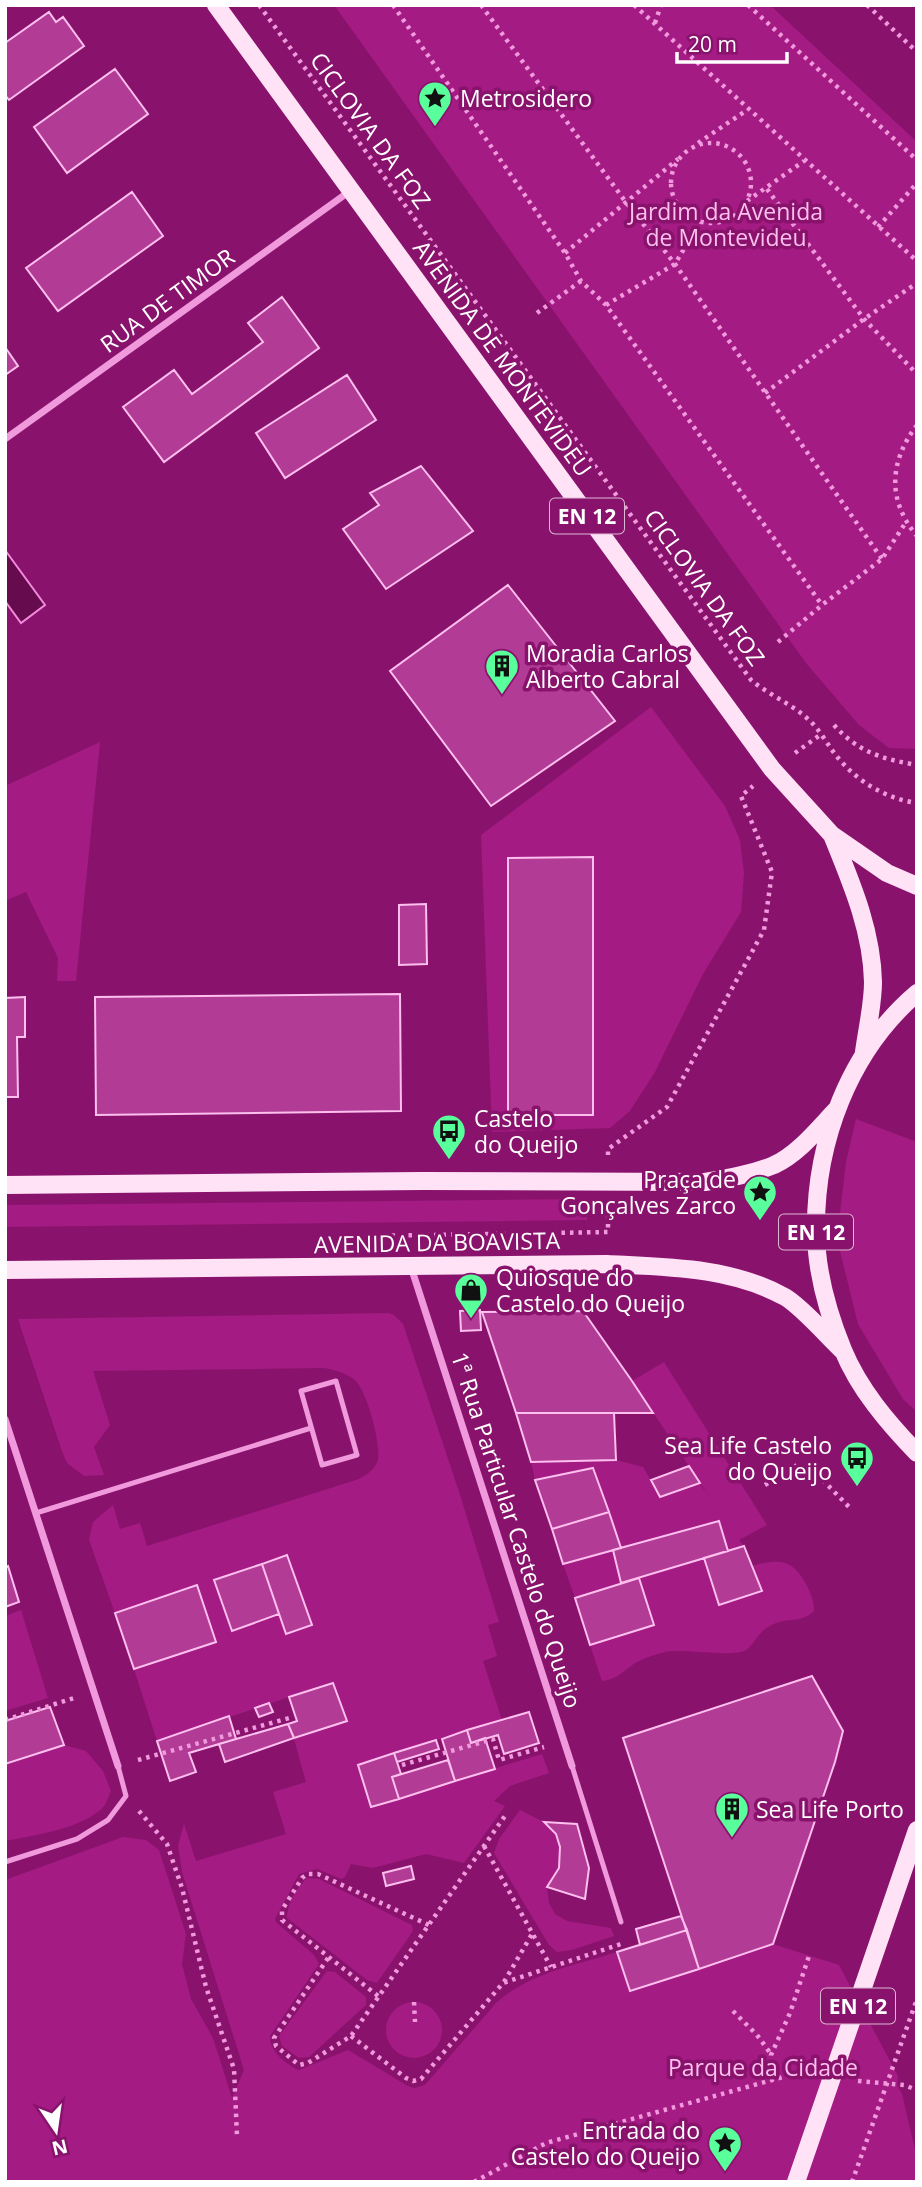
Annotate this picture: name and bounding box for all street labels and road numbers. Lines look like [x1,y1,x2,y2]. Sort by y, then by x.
street label: CICLOVIA DA FOZ [303,45,439,215]
street label: AVENIDA DE MONTEVIDEU [406,233,600,483]
street label: RUA DE TIMOR [93,240,241,360]
road number: EN 12 [550,498,624,534]
street label: CICLOVIA DA FOZ [637,502,773,672]
road number: EN 12 [779,1214,853,1250]
street label: AVENIDA DA BOAVISTA [314,1224,561,1260]
street label: 1ª Rua Particular Castelo do Queijo [444,1348,590,1712]
road number: EN 12 [821,1988,895,2024]

